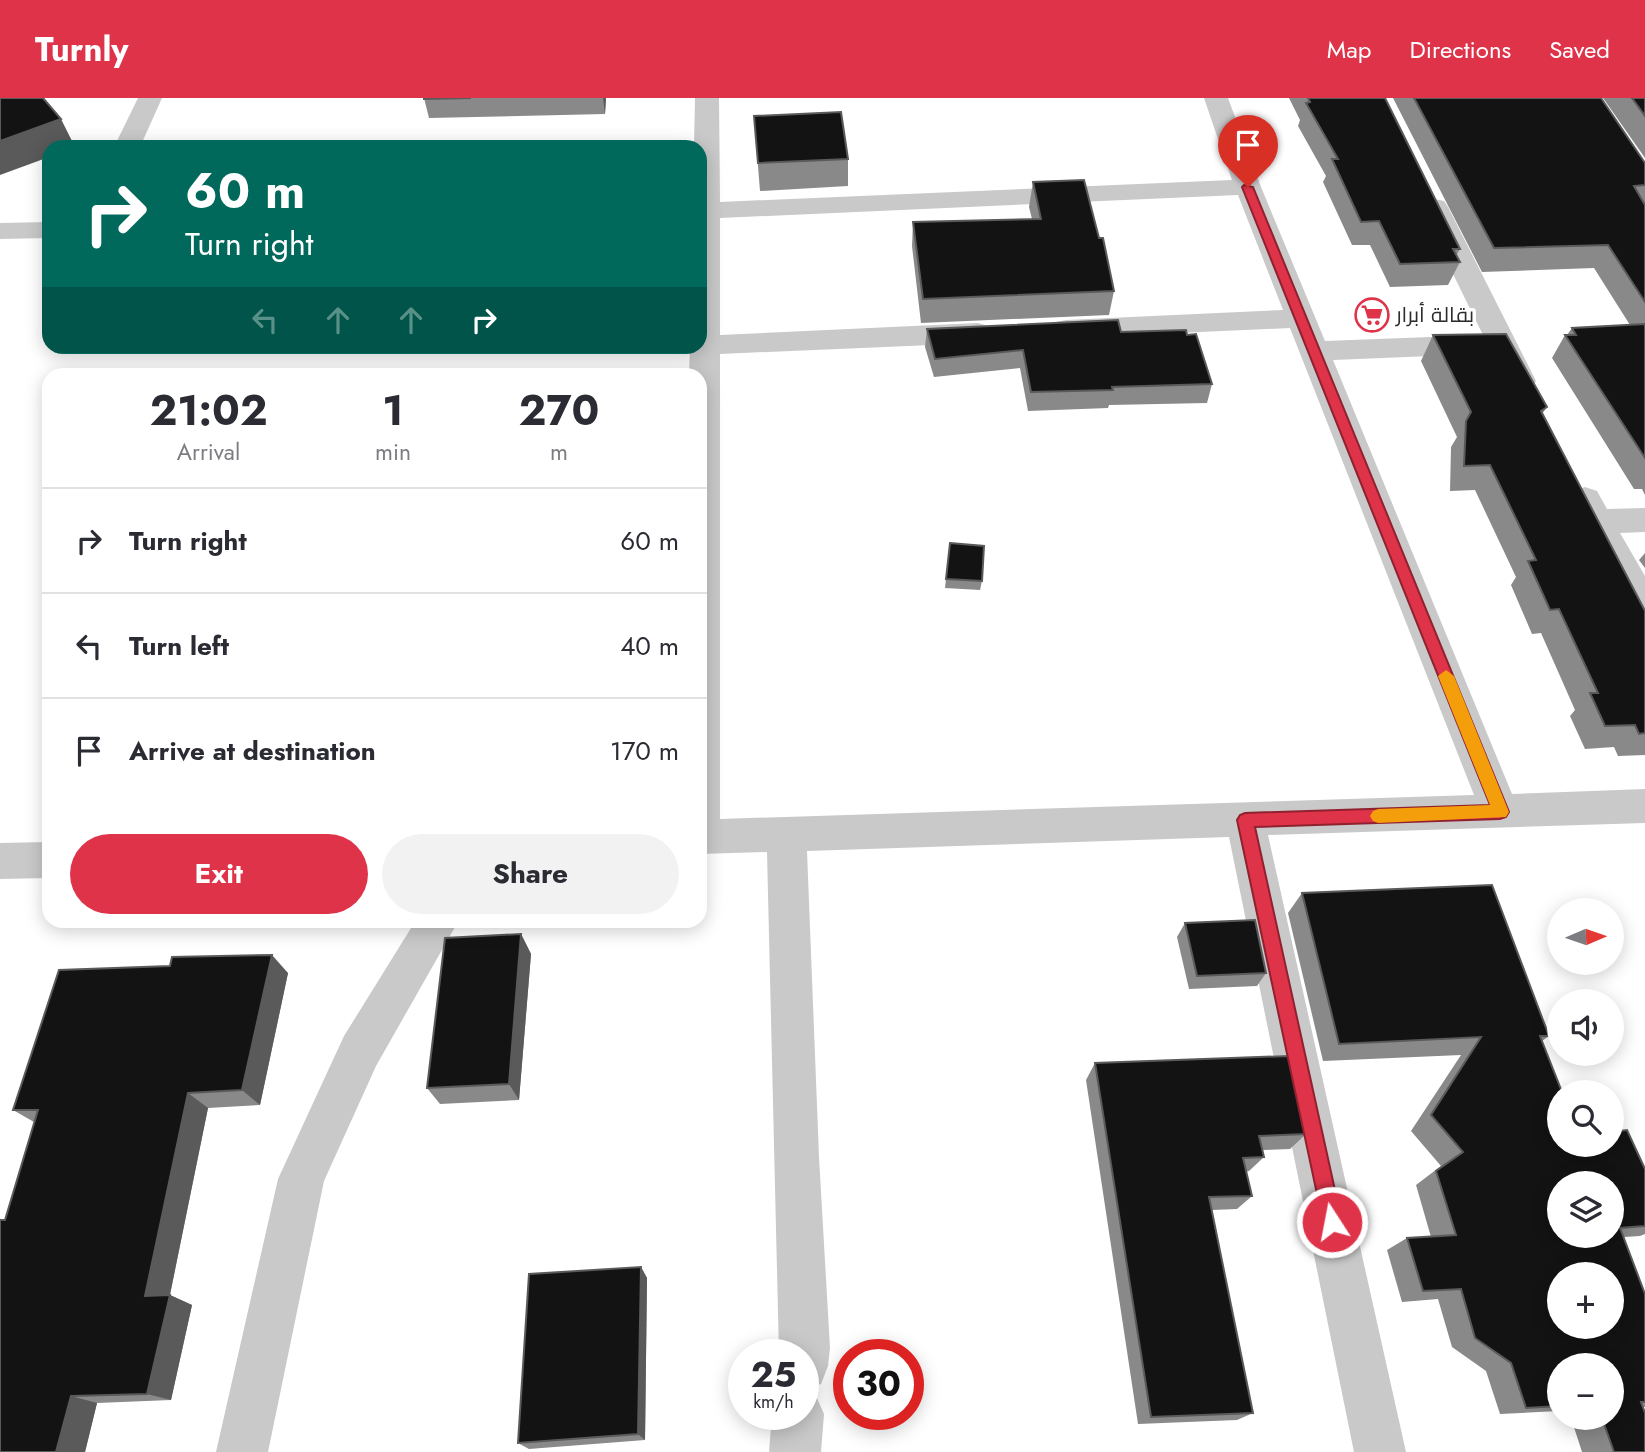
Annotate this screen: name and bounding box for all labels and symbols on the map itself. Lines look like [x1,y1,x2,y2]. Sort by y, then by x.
pin [1218,115,1278,187]
supermarket icon: بقالة أبرار [1353,296,1391,334]
place label: بقالة أبرار [1395,300,1474,330]
north arrow [1547,898,1624,975]
position arrow [1295,1185,1369,1259]
speed limit sign: 30 [833,1339,924,1430]

